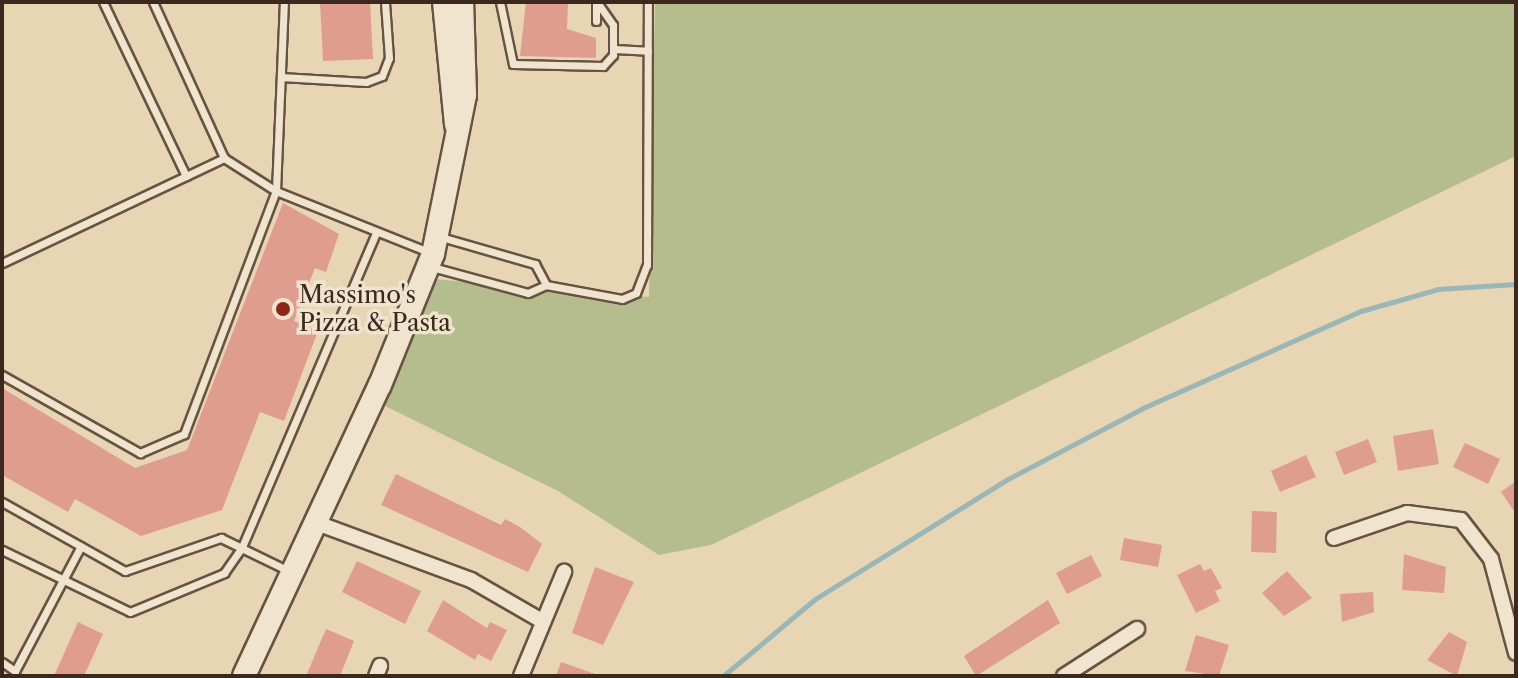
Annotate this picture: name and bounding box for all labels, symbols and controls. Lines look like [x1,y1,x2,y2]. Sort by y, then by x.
place label: Massimo's Pizza & Pasta [299,281,451,337]
marker: Massimo's Pizza & Pasta [274,300,292,318]

